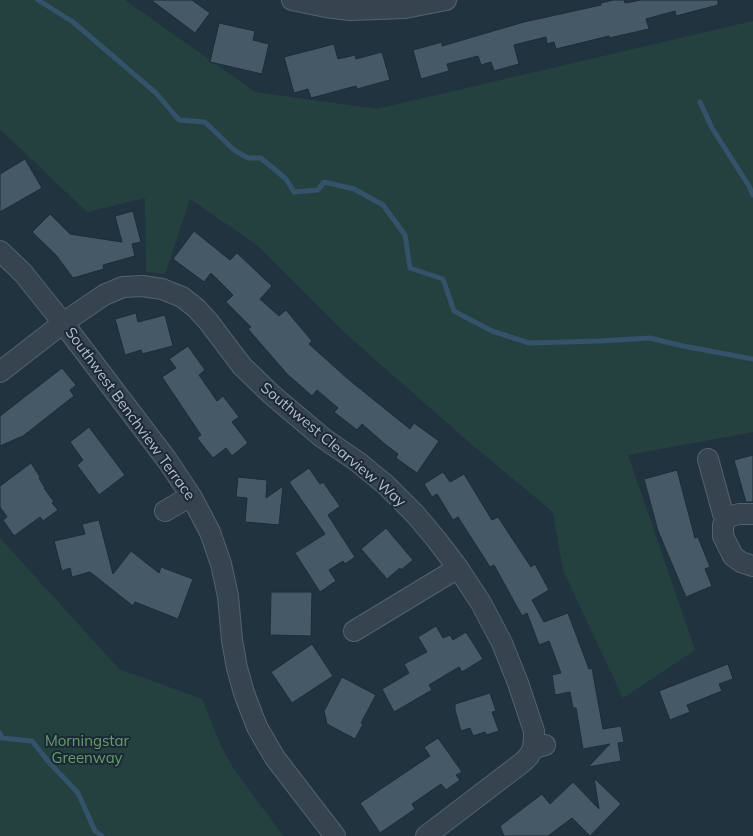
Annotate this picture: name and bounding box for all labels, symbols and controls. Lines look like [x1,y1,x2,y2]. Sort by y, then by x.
street label: Southwest Benchview Terrace [61,324,199,504]
street label: Southwest Clearview Way [257,379,409,511]
park label: Morningstar Greenway [45,732,129,767]

